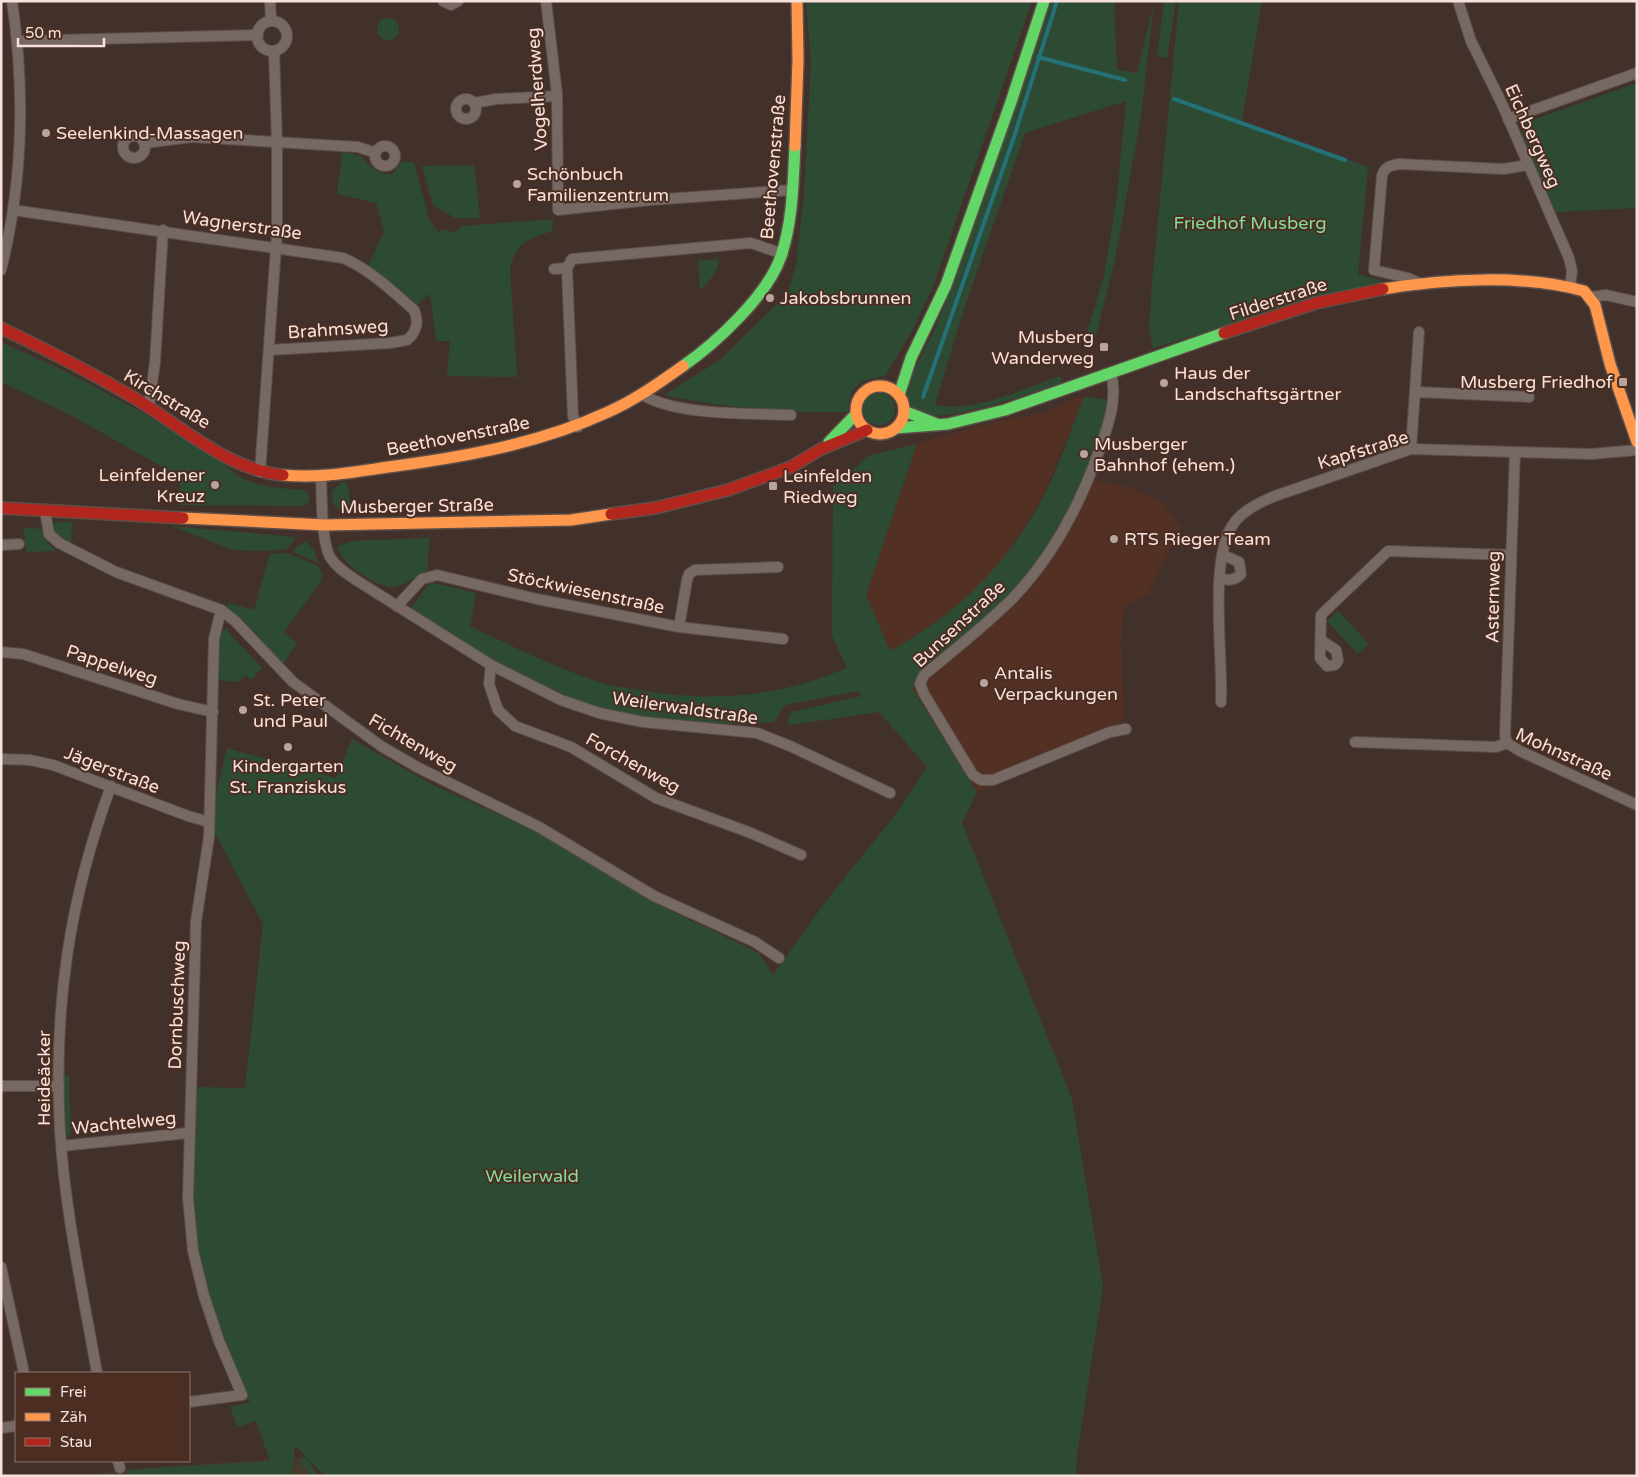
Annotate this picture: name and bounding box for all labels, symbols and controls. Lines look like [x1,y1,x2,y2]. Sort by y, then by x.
scale bar [18,15,104,47]
text: 50 m [25,24,62,42]
street label: Vogelherdweg [522,27,552,151]
street label: Eichbergweg [1500,80,1566,192]
street label: Beethovenstraße [756,94,790,240]
place label: Seelenkind-Massagen [56,122,243,144]
marker: Seelenkind-Massagen [40,127,52,139]
place label: Schönbuch Familienzentrum [527,163,669,206]
marker: Schönbuch Familienzentrum [511,178,523,190]
street label: Wagnerstraße [181,206,303,244]
park label: Friedhof Musberg [1173,212,1327,234]
street label: Filderstraße [1226,273,1330,325]
place label: Jakobsbrunnen [780,287,911,309]
marker: Jakobsbrunnen [764,292,776,304]
street label: Brahmsweg [287,315,389,343]
place label: Musberg Wanderweg [991,326,1094,369]
marker: Musberg Wanderweg [1098,341,1110,353]
place label: Haus der Landschaftsgärtner [1174,362,1341,405]
street label: Kirchstraße [120,365,214,433]
place label: Musberg Friedhof [1460,371,1613,393]
marker: Musberg Friedhof [1617,376,1629,388]
marker: Haus der Landschaftsgärtner [1158,377,1170,389]
street label: Beethovenstraße [384,411,532,461]
street label: Kapfstraße [1315,426,1411,474]
place label: Musberger Bahnhof (ehem.) [1094,433,1235,476]
marker: Musberger Bahnhof (ehem.) [1078,448,1090,460]
place label: Leinfeldener Kreuz [99,464,205,507]
place label: Leinfelden Riedweg [783,465,872,508]
marker: Leinfeldener Kreuz [209,479,221,491]
marker: Leinfelden Riedweg [767,480,779,492]
street label: Musberger Straße [340,494,494,518]
place label: RTS Rieger Team [1124,528,1271,550]
marker: RTS Rieger Team [1108,533,1120,545]
street label: Asternweg [1481,551,1505,643]
street label: Stöckwiesenstraße [505,564,667,618]
street label: Bunsenstraße [908,576,1010,672]
street label: Pappelweg [64,640,160,690]
place label: Antalis Verpackungen [994,662,1118,705]
marker: Antalis Verpackungen [978,677,990,689]
street label: Weilerwaldstraße [611,687,759,729]
place label: St. Peter und Paul [253,689,328,732]
marker: St. Peter und Paul [237,704,249,716]
street label: Fichtenweg [365,709,461,777]
street label: Mohnstraße [1512,723,1616,785]
street label: Forchenweg [582,728,684,798]
marker: Kindergarten St. Franziskus [282,741,294,753]
street label: Jägerstraße [61,742,163,798]
place label: Kindergarten St. Franziskus [230,755,346,798]
street label: Dornbuschweg [164,940,190,1070]
street label: Heideäcker [33,1030,55,1126]
street label: Wachtelweg [71,1107,177,1139]
park label: Weilerwald [485,1165,579,1187]
legend [15,1372,190,1462]
text: Frei [60,1383,86,1401]
text: Zäh [60,1408,87,1426]
text: Stau [60,1433,92,1451]

